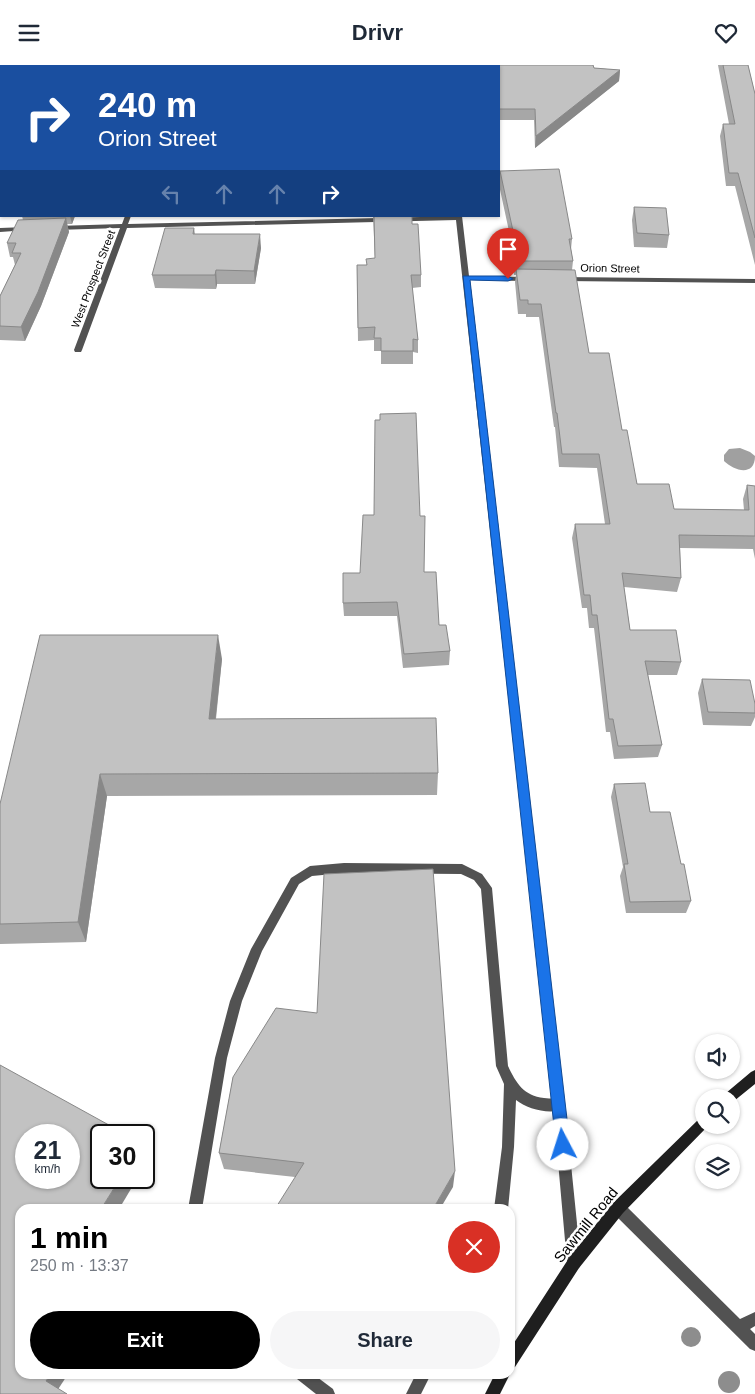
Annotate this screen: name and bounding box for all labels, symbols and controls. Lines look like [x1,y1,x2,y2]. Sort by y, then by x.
icon: menu [15,19,43,47]
icon: heart [712,19,740,47]
text: Drivr [352,20,403,45]
icon: right [15,85,80,150]
text: 240 m [98,85,197,124]
text: Orion Street [98,126,217,151]
icon: left [157,180,185,208]
icon: ahead [210,180,238,208]
icon: ahead [263,180,291,208]
icon: right [316,180,344,208]
street label: West Prospect Street [69,228,117,330]
pin [487,228,529,279]
icon: arrive [494,235,522,263]
street label: Orion Street [580,261,640,275]
map controls [695,1034,740,1189]
button: sound [695,1034,740,1079]
button: search [695,1089,740,1134]
position arrow [536,1118,588,1170]
speed limit sign: 30 [90,1124,155,1189]
text: 21 [34,1136,61,1164]
button: layers [695,1144,740,1189]
text: km/h [34,1162,61,1176]
street label: Sawmill Road [550,1184,621,1266]
text: 1 min [30,1221,108,1254]
button: close [448,1221,500,1273]
text: 250 m · 13:37 [30,1257,129,1274]
button: Exit [30,1311,260,1369]
button: Share [270,1311,500,1369]

